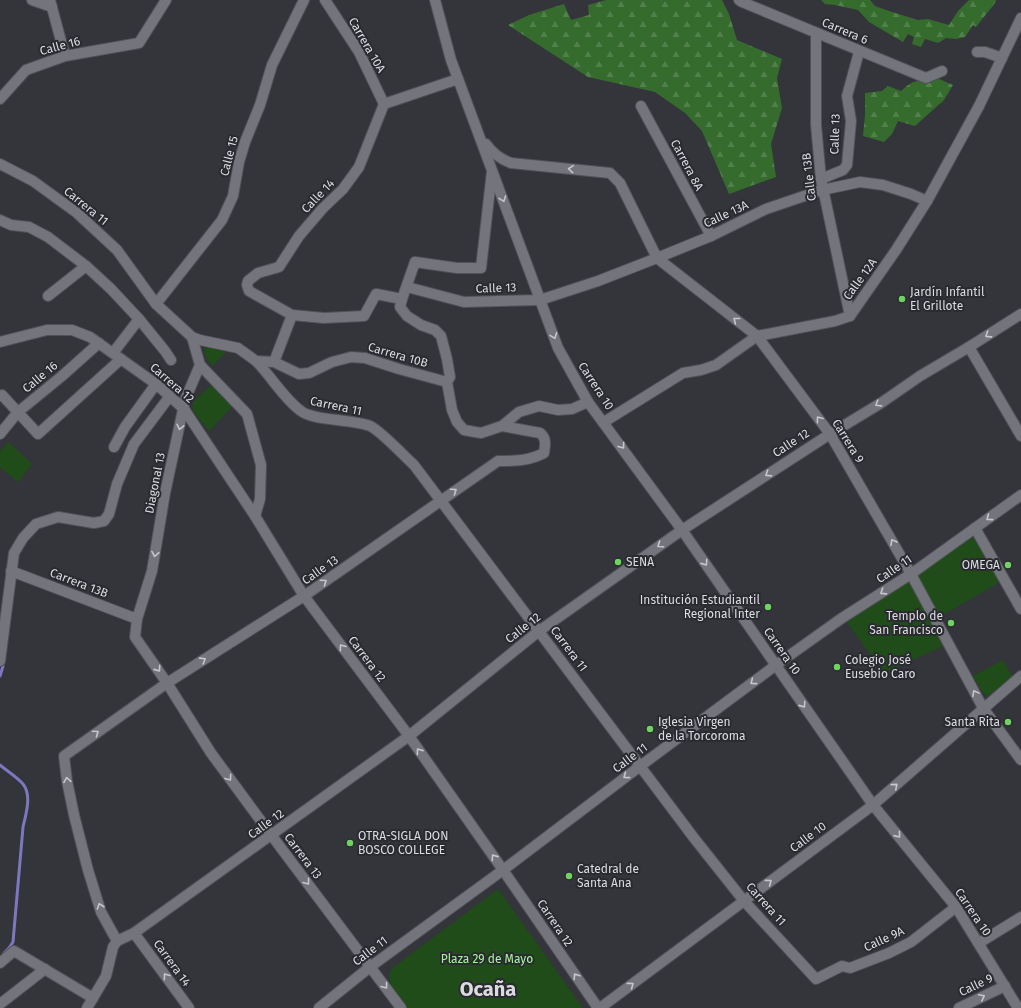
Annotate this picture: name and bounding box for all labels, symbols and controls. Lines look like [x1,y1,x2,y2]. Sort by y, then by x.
street label: Carrera 10A [346,15,388,75]
street label: Carrera 6 [820,15,870,47]
street label: Calle 16 [38,34,82,58]
street label: Calle 13 [827,113,843,155]
street label: Calle 15 [217,134,241,178]
street label: Carrera 8A [668,137,706,193]
street label: Calle 13B [799,152,819,202]
one-way arrow [568,165,574,174]
street label: Calle 14 [299,176,338,216]
street label: Carrera 11 [61,184,111,228]
one-way arrow [498,196,507,203]
street label: Calle 13A [701,198,751,230]
street label: Calle 12A [840,255,880,302]
street label: Calle 13 [475,280,517,296]
place label: Jardín Infantil El Grillote [910,285,985,313]
marker: Jardín Infantil El Grillote [897,294,907,304]
one-way arrow [733,317,740,324]
one-way arrow [985,330,992,338]
one-way arrow [549,333,557,340]
street label: Carrera 10B [366,340,430,370]
street label: Calle 16 [20,358,60,396]
street label: Carrera 10 [575,359,617,413]
street label: Carrera 12 [147,360,197,406]
street label: Carrera 11 [309,394,363,418]
one-way arrow [875,400,882,407]
one-way arrow [817,416,824,423]
street label: Carrera 9 [829,417,867,465]
one-way arrow [176,423,185,430]
street label: Calle 12 [770,426,812,460]
one-way arrow [617,442,624,449]
street label: Diagonal 13 [142,451,168,515]
one-way arrow [765,469,772,476]
one-way arrow [449,489,456,496]
one-way arrow [987,513,994,520]
one-way arrow [890,539,897,546]
one-way arrow [657,540,664,548]
one-way arrow [151,551,160,557]
street label: Calle 11 [874,552,914,586]
street label: Calle 13 [299,553,341,587]
place label: SENA [626,555,654,569]
marker: SENA [613,557,623,567]
place label: OMEGA [962,558,1000,572]
one-way arrow [700,559,707,566]
marker: OMEGA [1003,560,1013,570]
street label: Carrera 13B [48,566,110,600]
one-way arrow [320,580,327,587]
one-way arrow [880,587,887,594]
place label: Institución Estudiantil Regional Inter [640,593,760,621]
marker: Institución Estudiantil Regional Inter [763,602,773,612]
place label: Templo de San Francisco [869,609,943,637]
street label: Calle 12 [503,610,543,646]
marker: Templo de San Francisco [946,618,956,628]
street label: Carrera 11 [548,624,590,674]
street label: Carrera 10 [761,625,804,678]
street label: Carrera 12 [345,633,389,685]
one-way arrow [339,644,346,651]
place label: Colegio José Eusebio Caro [845,653,915,681]
one-way arrow [199,657,206,665]
marker: Colegio José Eusebio Caro [832,662,842,672]
one-way arrow [153,665,160,672]
one-way arrow [750,677,757,685]
one-way arrow [972,690,979,698]
one-way arrow [798,700,805,707]
place label: Iglesia Virgen de la Torcoroma [658,715,745,743]
place label: Santa Rita [945,715,1000,729]
marker: Santa Rita [1003,717,1013,727]
marker: Iglesia Virgen de la Torcoroma [645,724,655,734]
one-way arrow [91,731,98,738]
street label: Calle 11 [610,740,650,776]
one-way arrow [416,748,424,755]
one-way arrow [624,772,631,779]
one-way arrow [225,773,232,780]
one-way arrow [63,777,72,783]
one-way arrow [890,783,898,791]
street label: Calle 12 [245,806,287,842]
street label: Calle 10 [787,819,829,855]
place label: OTRA-SIGLA DON BOSCO COLLEGE [358,829,448,857]
street label: Carrera 13 [281,830,325,882]
one-way arrow [893,831,900,838]
marker: OTRA-SIGLA DON BOSCO COLLEGE [345,838,355,848]
one-way arrow [491,854,499,861]
place label: Catedral de Santa Ana [577,862,639,890]
marker: Catedral de Santa Ana [564,871,574,881]
one-way arrow [302,878,309,885]
street label: Carrera 11 [743,880,789,928]
one-way arrow [765,880,772,887]
street label: Carrera 10 [952,886,994,939]
street label: Carrera 12 [534,897,576,949]
one-way arrow [96,903,104,910]
street label: Calle 9A [862,924,906,954]
street label: Calle 11 [350,933,390,969]
street label: Carrera 14 [150,937,194,989]
park label: Plaza 29 de Mayo [441,952,533,966]
street label: Calle 9 [957,971,995,999]
one-way arrow [573,973,581,980]
one-way arrow [164,974,171,981]
district label: Ocaña [460,977,516,1001]
one-way arrow [380,982,387,989]
one-way arrow [627,983,634,990]
one-way arrow [978,994,985,1002]

